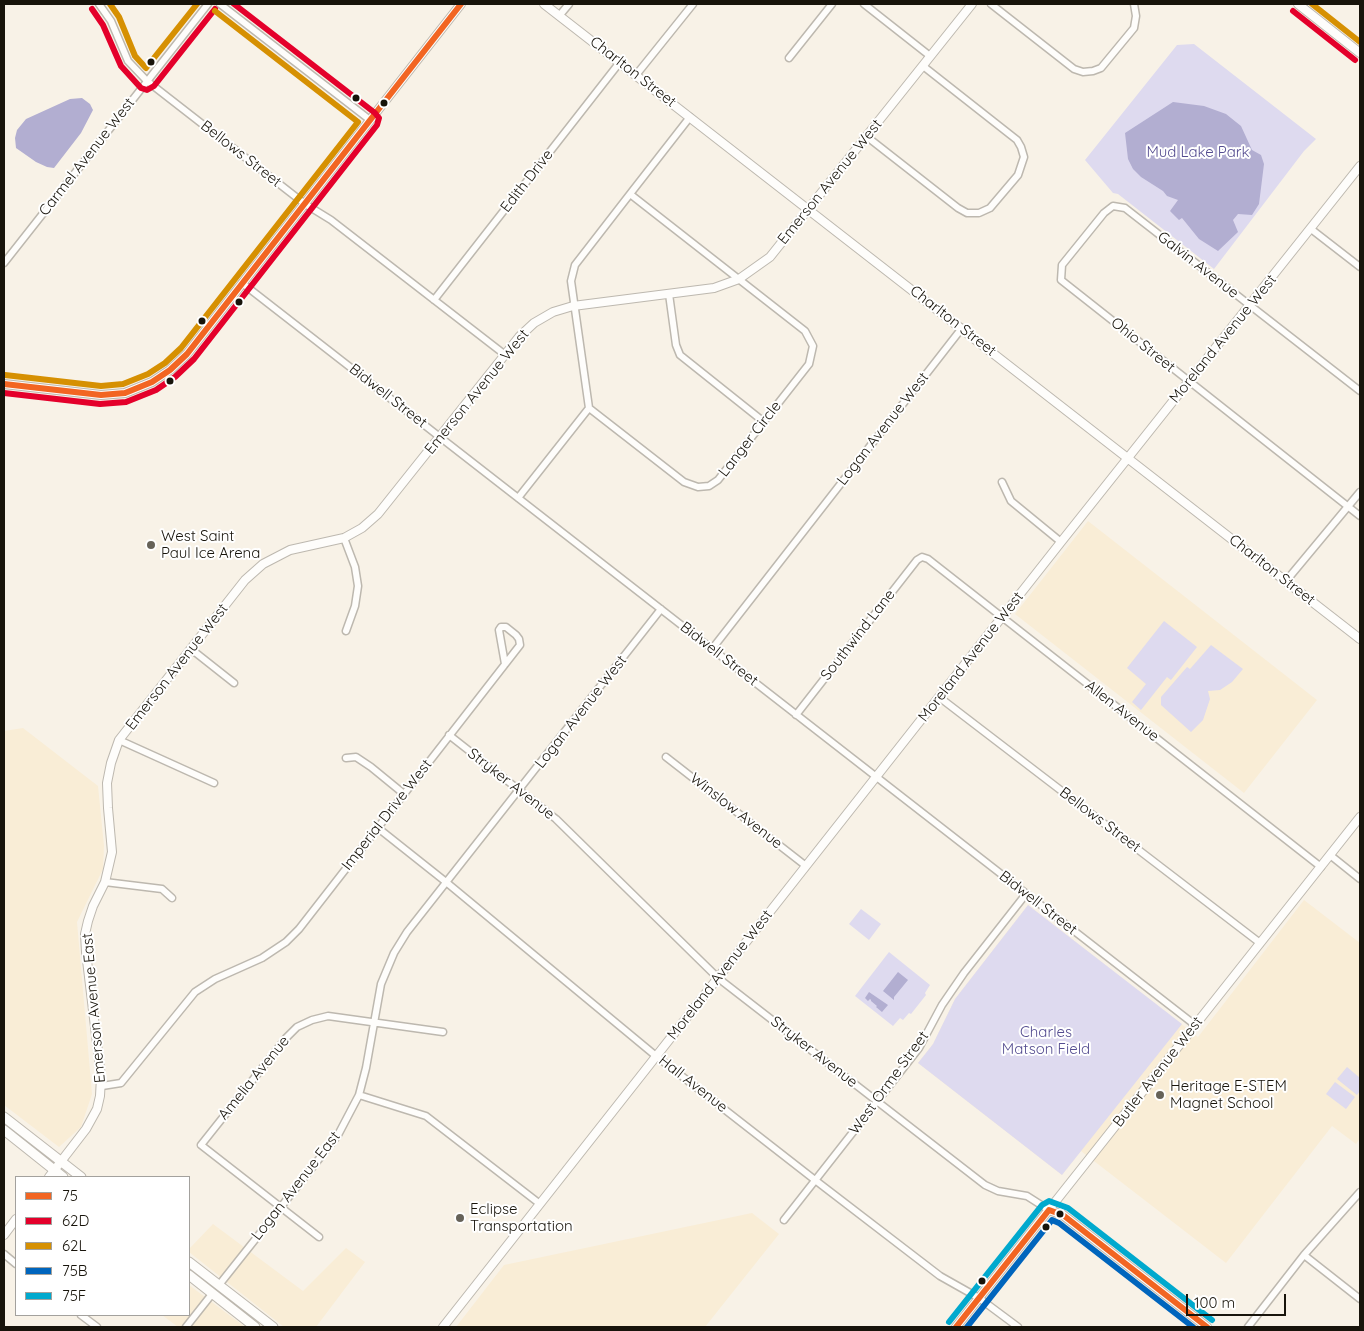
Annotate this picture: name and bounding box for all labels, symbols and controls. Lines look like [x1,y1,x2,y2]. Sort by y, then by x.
street label: Charlton Street [586,33,680,111]
unlabelled marker [146,57,156,67]
unlabelled marker [351,93,361,103]
street label: Carmel Avenue West [35,94,139,220]
unlabelled marker [379,98,389,108]
street label: Emerson Avenue West [774,116,886,248]
street label: Bellows Street [197,117,285,191]
park label: Mud Lake Park [1146,143,1250,161]
street label: Edith Drive [497,146,557,216]
street label: Galvin Avenue [1154,228,1242,302]
street label: Moreland Avenue West [1166,271,1280,407]
street label: Charlton Street [906,282,1000,360]
unlabelled marker [234,297,244,307]
street label: Ohio Street [1107,314,1179,376]
unlabelled marker [197,316,207,326]
street label: Emerson Avenue West [421,326,533,458]
street label: Bidwell Street [345,360,431,432]
street label: Logan Avenue West [833,369,933,489]
unlabelled marker [165,376,175,386]
street label: Langer Circle [715,398,785,480]
place label: West Saint Paul Ice Arena [161,527,260,562]
street label: Charlton Street [1225,531,1319,609]
marker: West Saint Paul Ice Arena [145,539,157,551]
street label: Southwind Lane [817,586,899,684]
street label: Moreland Avenue West [915,588,1027,726]
street label: Emerson Avenue West [122,600,232,734]
street label: Bidwell Street [676,618,762,690]
street label: Logan Avenue West [531,652,631,772]
street label: Allen Avenue [1081,677,1163,745]
street label: Stryker Avenue [464,745,558,823]
street label: Imperial Drive West [338,756,436,874]
street label: Winslow Avenue [686,769,786,853]
street label: Bellows Street [1056,784,1144,856]
street label: Bidwell Street [995,867,1081,939]
street label: Moreland Avenue West [664,906,776,1044]
street label: Emerson Avenue East [78,932,110,1084]
street label: Stryker Avenue [767,1013,861,1091]
street label: Butler Avenue West [1109,1013,1207,1131]
park label: Charles Matson Field [1002,1023,1090,1058]
street label: West Orme Street [845,1028,933,1138]
street label: Amelia Avenue [215,1032,293,1124]
street label: Hall Avenue [655,1052,731,1116]
place label: Heritage E-STEM Magnet School [1170,1077,1287,1112]
marker: Heritage E-STEM Magnet School [1154,1089,1166,1101]
street label: Logan Avenue East [248,1128,344,1244]
legend [15,1176,190,1316]
text: 75 [62,1186,78,1205]
place label: Eclipse Transportation [470,1200,573,1235]
unlabelled marker [1055,1209,1065,1219]
text: 62D [62,1211,89,1230]
marker: Eclipse Transportation [454,1212,466,1224]
unlabelled marker [1041,1222,1051,1232]
text: 62L [62,1236,86,1255]
text: 75B [62,1261,88,1280]
unlabelled marker [977,1276,987,1286]
scale bar [1189,1284,1289,1316]
text: 75F [62,1286,86,1305]
text: 100 m [1194,1293,1235,1312]

